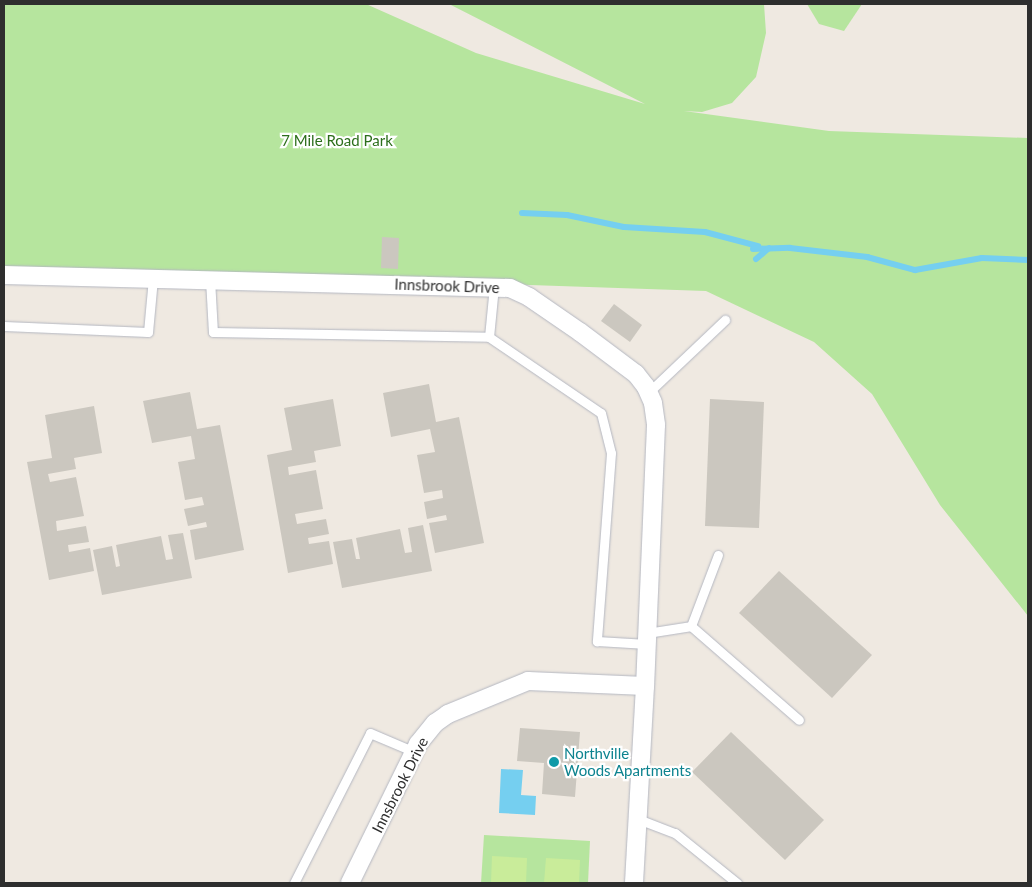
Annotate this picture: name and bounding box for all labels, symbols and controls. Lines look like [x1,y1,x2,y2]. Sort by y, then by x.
park label: 7 Mile Road Park [281,132,393,150]
street label: Innsbrook Drive [394,275,500,297]
street label: Innsbrook Drive [368,734,432,836]
place label: Northville Woods Apartments [564,744,692,779]
marker: Northville Woods Apartments [548,756,560,768]

